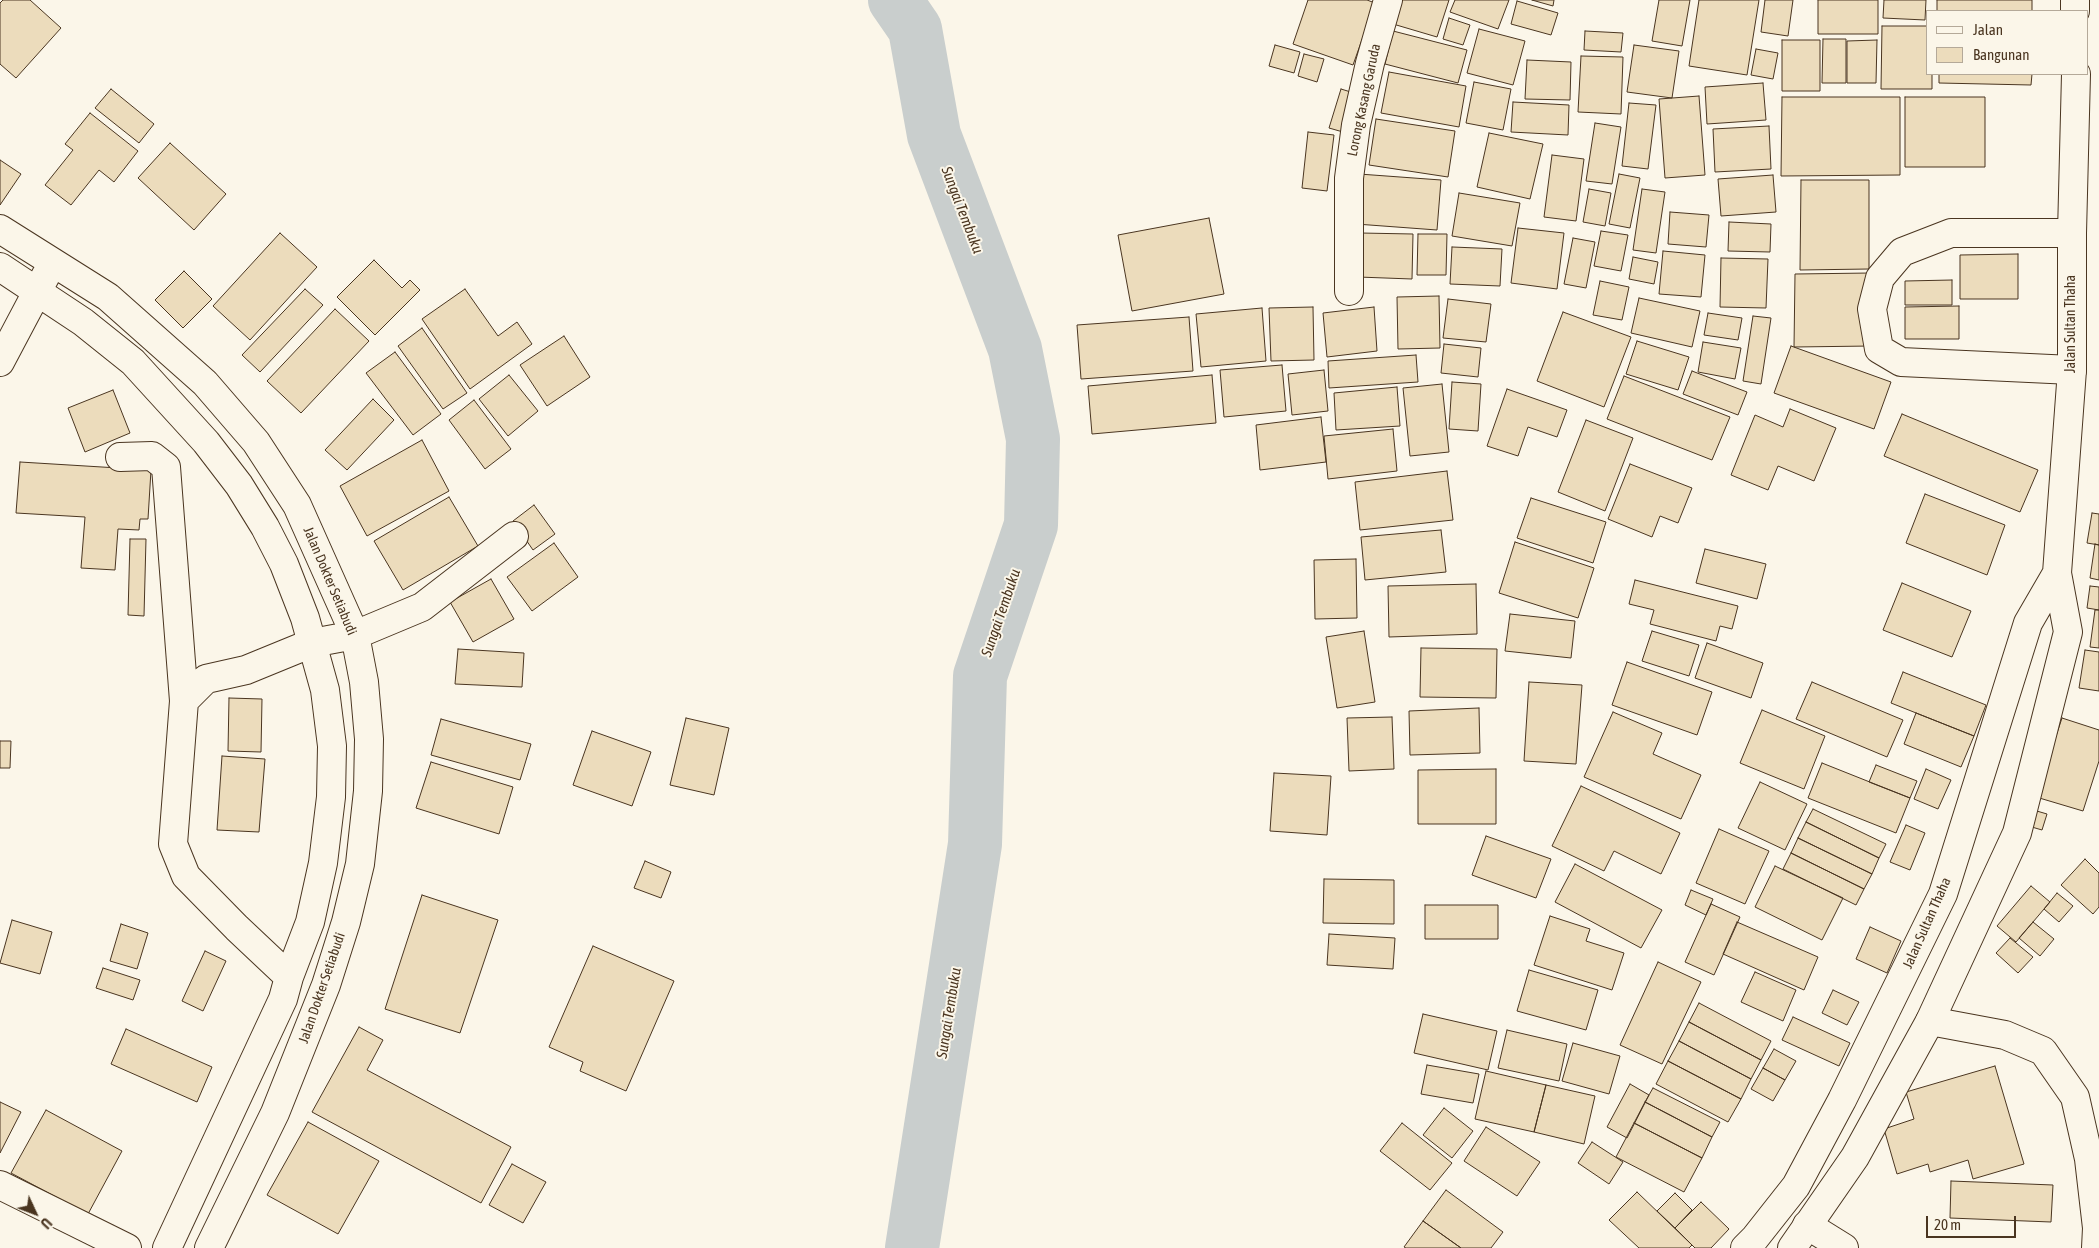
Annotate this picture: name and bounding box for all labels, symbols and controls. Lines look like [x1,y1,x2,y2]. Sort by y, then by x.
legend [1926,10,2089,75]
text: Jalan [1973,21,2003,38]
street label: Lorong Kasang Garuda [1344,42,1384,158]
text: Bangunan [1973,46,2030,63]
water label: Sungai Tembuku [937,164,987,256]
street label: Jalan Sultan Thaha [2063,275,2079,373]
street label: Jalan Dokter Setiabudi [300,524,360,638]
water label: Sungai Tembuku [978,567,1024,659]
street label: Jalan Sultan Thaha [1899,875,1955,971]
street label: Jalan Dokter Setiabudi [295,930,349,1046]
water label: Sungai Tembuku [933,966,965,1060]
north arrow [10,1188,60,1238]
scale bar [1929,1206,2019,1238]
text: U [37,1215,55,1232]
text: 20 m [1934,1216,1961,1233]

